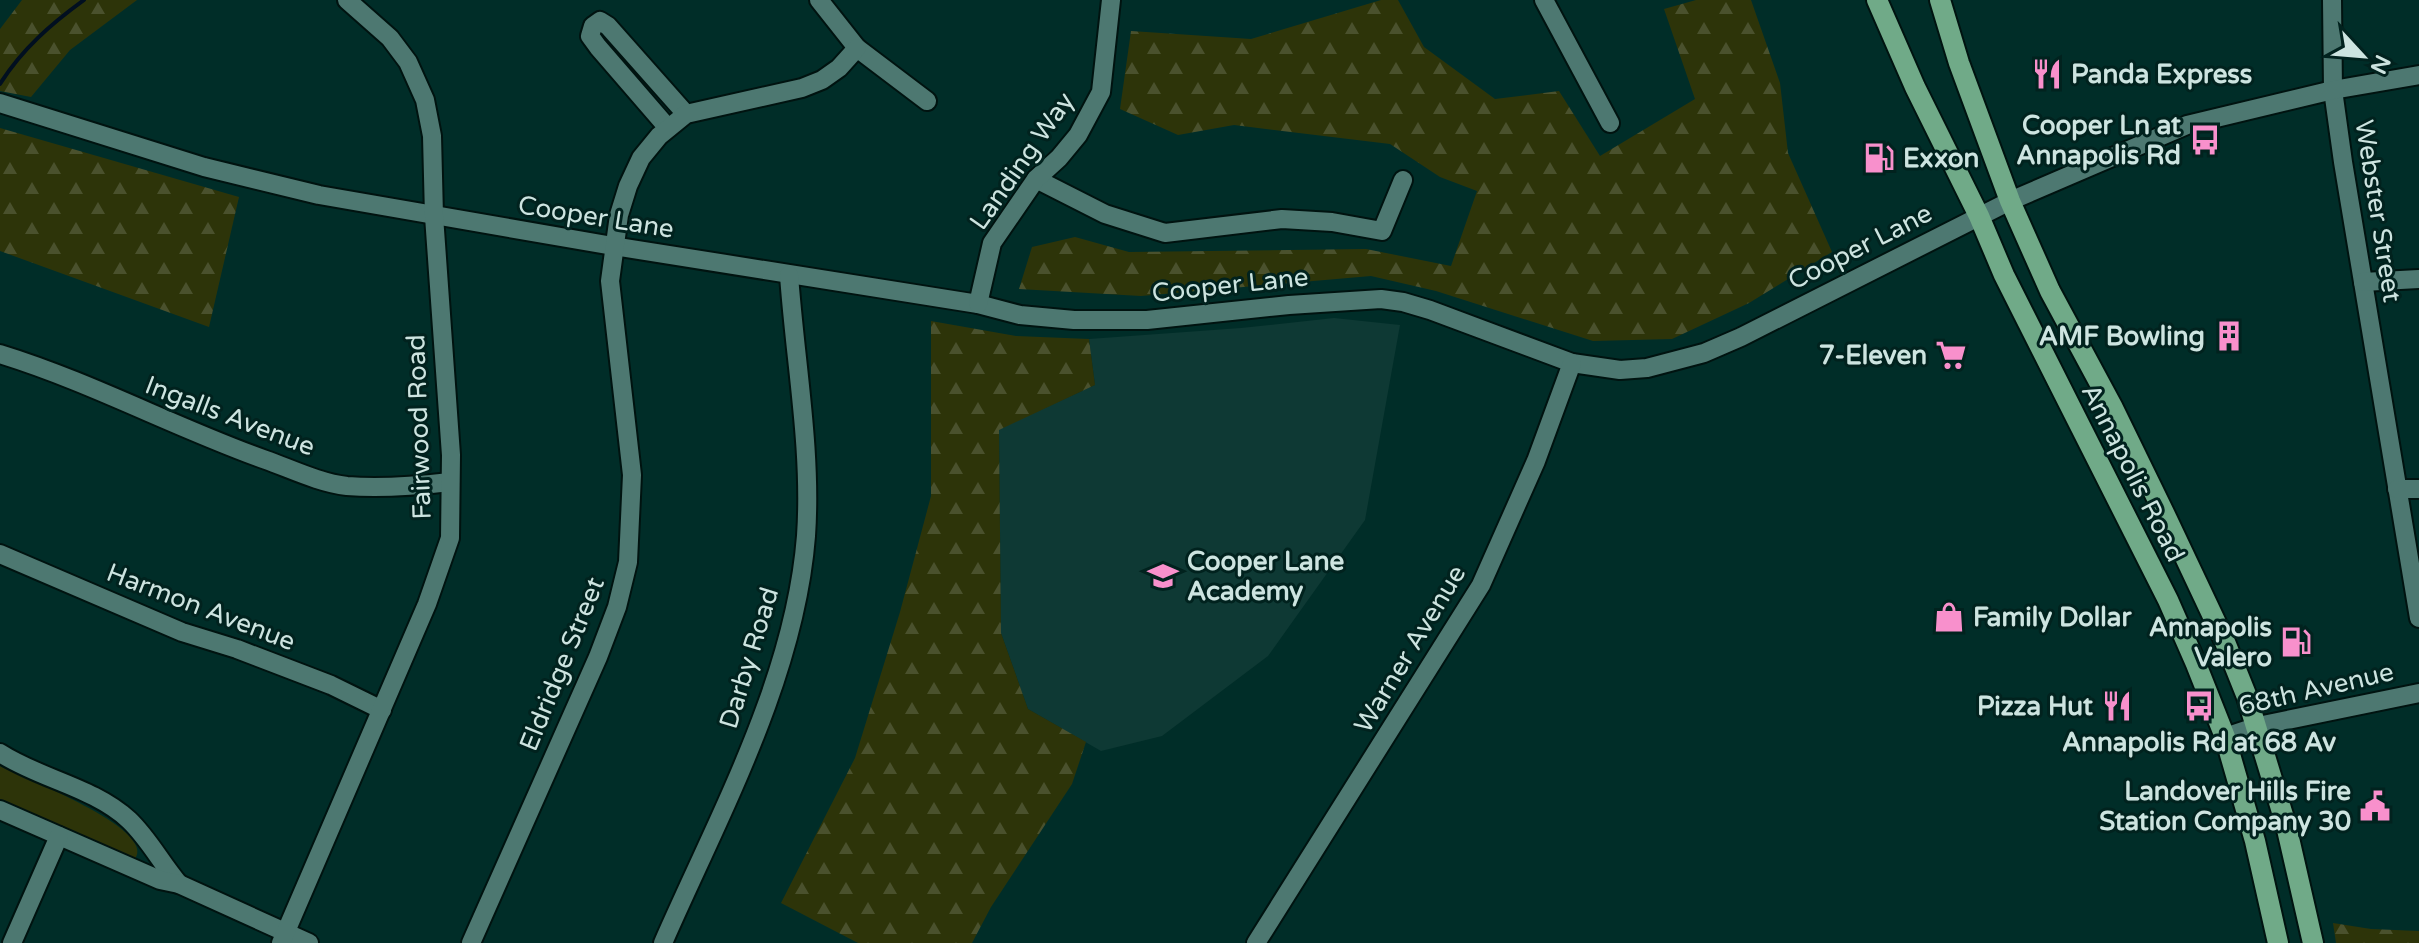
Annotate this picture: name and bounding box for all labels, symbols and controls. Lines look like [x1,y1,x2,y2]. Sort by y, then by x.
north arrow [2323,16,2403,96]
text: N [2365,51,2396,78]
restaurant icon: Panda Express [2030,57,2064,91]
place label: Panda Express [2071,59,2252,90]
street label: Landing Way [963,86,1081,236]
place label: Cooper Ln at Annapolis Rd [2016,110,2181,171]
street label: Webster Street [2348,118,2408,304]
bus stop icon: Cooper Ln at Annapolis Rd [2188,123,2222,157]
fuel station icon: Exxon [1862,141,1896,175]
place label: Exxon [1903,143,1979,174]
street label: Cooper Lane [516,189,676,245]
street label: Cooper Lane [1783,197,1937,297]
street label: Cooper Lane [1150,261,1310,309]
building icon: AMF Bowling [2212,319,2246,353]
place label: AMF Bowling [2039,321,2205,352]
street label: Fairwood Road [400,334,438,520]
supermarket icon: 7-Eleven [1934,338,1968,372]
place label: 7-Eleven [1819,340,1927,371]
street label: Ingalls Avenue [141,369,319,463]
street label: Annapolis Road [2075,379,2191,567]
place label: Cooper Lane Academy [1187,546,1345,607]
street label: Harmon Avenue [102,557,300,657]
school or university icon: Cooper Lane Academy [1146,559,1180,593]
street label: Warner Avenue [1348,560,1472,738]
street label: Eldridge Street [513,573,611,755]
street label: Darby Road [713,584,785,732]
shop icon: Family Dollar [1932,600,1966,634]
place label: Family Dollar [1973,602,2132,633]
place label: Annapolis Valero [2149,612,2272,673]
fuel station icon: Annapolis Valero [2279,625,2313,659]
street label: 68th Avenue [2235,656,2397,722]
restaurant icon: Pizza Hut [2100,689,2134,723]
bus stop icon: Annapolis Rd at 68 Av [2182,689,2216,723]
place label: Pizza Hut [1977,691,2093,722]
place label: Annapolis Rd at 68 Av [2062,727,2336,758]
place label: Landover Hills Fire Station Company 30 [2099,776,2351,837]
public building icon: Landover Hills Fire Station Company 30 [2358,789,2392,823]

